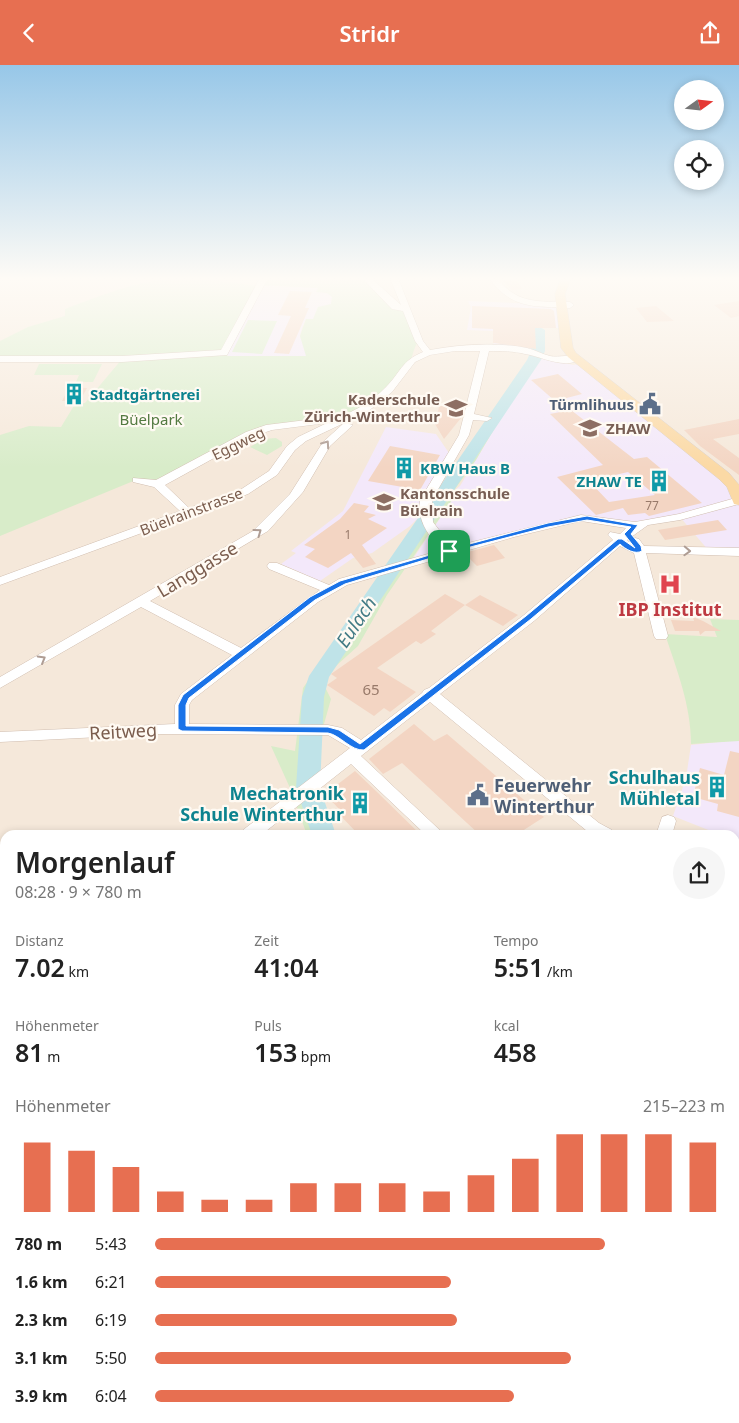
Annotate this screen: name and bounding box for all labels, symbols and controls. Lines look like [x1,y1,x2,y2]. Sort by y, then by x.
text: Stridr [339,18,400,48]
icon: back [15,19,43,47]
icon: share [696,19,724,47]
north arrow [674,80,724,130]
map controls [674,80,724,190]
button: locate [674,140,724,190]
building icon: Stadtgärtnerei [61,381,87,407]
place label: Stadtgärtnerei [90,384,200,404]
place label: Kaderschule Zürich-Winterthur [304,389,440,426]
public building icon: Türmlihuus [637,391,663,417]
place label: Türmlihuus [549,394,634,414]
school or university icon: Kaderschule Zürich-Winterthur [443,395,469,421]
park label: Büelpark [119,409,183,429]
school or university icon: ZHAW [577,415,603,441]
place label: ZHAW [606,418,651,438]
street label: Eggweg [208,422,268,464]
one-way arrow [320,440,329,450]
building icon: KBW Haus B [391,455,417,481]
place label: KBW Haus B [420,458,510,478]
building icon: ZHAW TE [646,468,672,494]
place label: ZHAW TE [577,471,642,491]
street label: Büelrainstrasse [137,482,245,540]
place label: Kantonsschule Büelrain [400,483,510,520]
school or university icon: Kantonsschule Büelrain [371,489,397,515]
house number: 77 [645,497,659,514]
house number: 1 [345,526,351,543]
one-way arrow [252,529,262,538]
pin [428,530,470,572]
street label: Langgasse [152,535,242,603]
icon: arrive [435,537,463,565]
one-way arrow [683,545,691,556]
hospital icon: IBP Institut [657,571,683,597]
water label: Eulach [330,591,382,653]
place label: IBP Institut [618,597,722,621]
one-way arrow [37,655,46,665]
house number: 65 [362,679,380,699]
street label: Reitweg [88,717,158,745]
place label: Schulhaus Mühletal [609,765,700,810]
place label: Feuerwehr Winterthur [494,773,594,818]
building icon: Schulhaus Mühletal [704,774,730,800]
place label: Mechatronik Schule Winterthur [180,781,345,826]
public building icon: Feuerwehr Winterthur [465,782,491,808]
building icon: Mechatronik Schule Winterthur [347,790,373,816]
text: Morgenlauf [15,843,175,881]
button: share [673,847,725,899]
text: 08:28 · 9 × 780 m [15,881,142,903]
text: Distanz [15,931,64,950]
text: Zeit [254,931,279,950]
text: Tempo [494,931,539,950]
text: 7.02 [15,950,65,984]
text: 41:04 [254,950,318,984]
text: 5:51 [494,950,543,984]
text: km [65,962,89,981]
text: /km [543,962,573,981]
text: Höhenmeter [15,1016,99,1035]
text: Puls [254,1016,282,1035]
text: kcal [494,1016,519,1035]
text: 81 [15,1035,44,1069]
text: 153 [254,1035,297,1069]
text: 458 [494,1035,537,1069]
text: m [44,1047,60,1066]
text: bpm [297,1047,331,1066]
text: Höhenmeter [15,1095,111,1117]
text: 215–223 m [643,1095,725,1117]
text: 780 m [15,1233,62,1255]
text: 5:43 [95,1233,127,1255]
text: 1.6 km [15,1271,67,1293]
text: 6:21 [95,1271,127,1293]
text: 2.3 km [15,1309,67,1331]
text: 6:19 [95,1309,127,1331]
text: 3.1 km [15,1347,67,1369]
text: 5:50 [95,1347,127,1369]
text: 3.9 km [15,1385,67,1407]
text: 6:04 [95,1385,127,1407]

